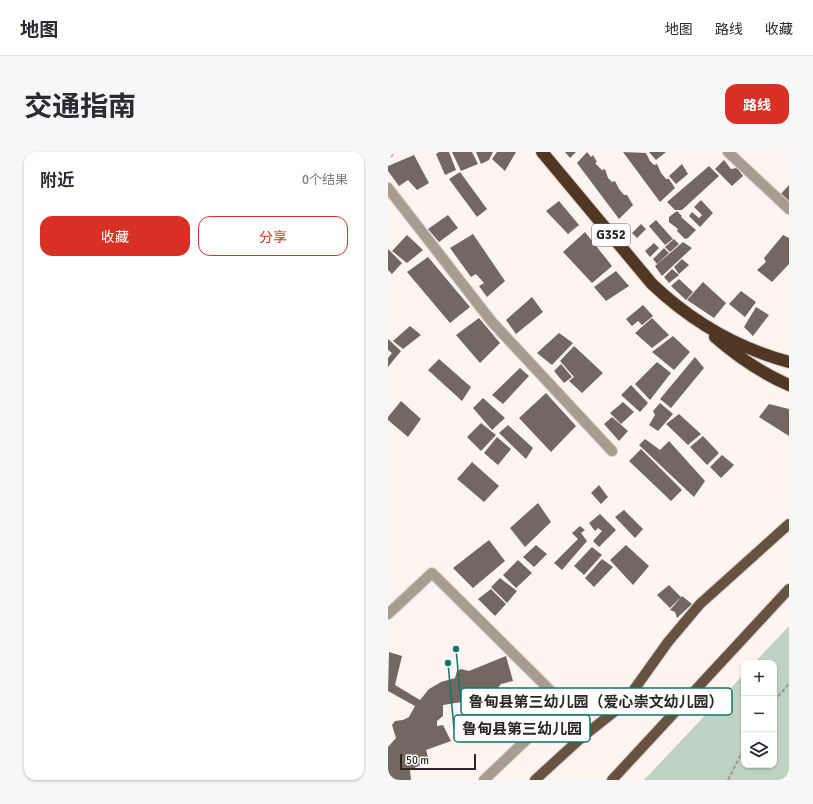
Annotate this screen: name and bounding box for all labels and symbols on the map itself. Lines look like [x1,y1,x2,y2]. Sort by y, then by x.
road number: G352 [592,224,630,246]
callout: 鲁甸县第三幼儿园（爱心崇文幼儿园） [461,688,732,715]
text: 鲁甸县第三幼儿园（爱心崇文幼儿园） [468,693,724,711]
callout: 鲁甸县第三幼儿园 [454,715,590,742]
text: 鲁甸县第三幼儿园 [462,720,582,738]
scale bar [400,752,476,771]

